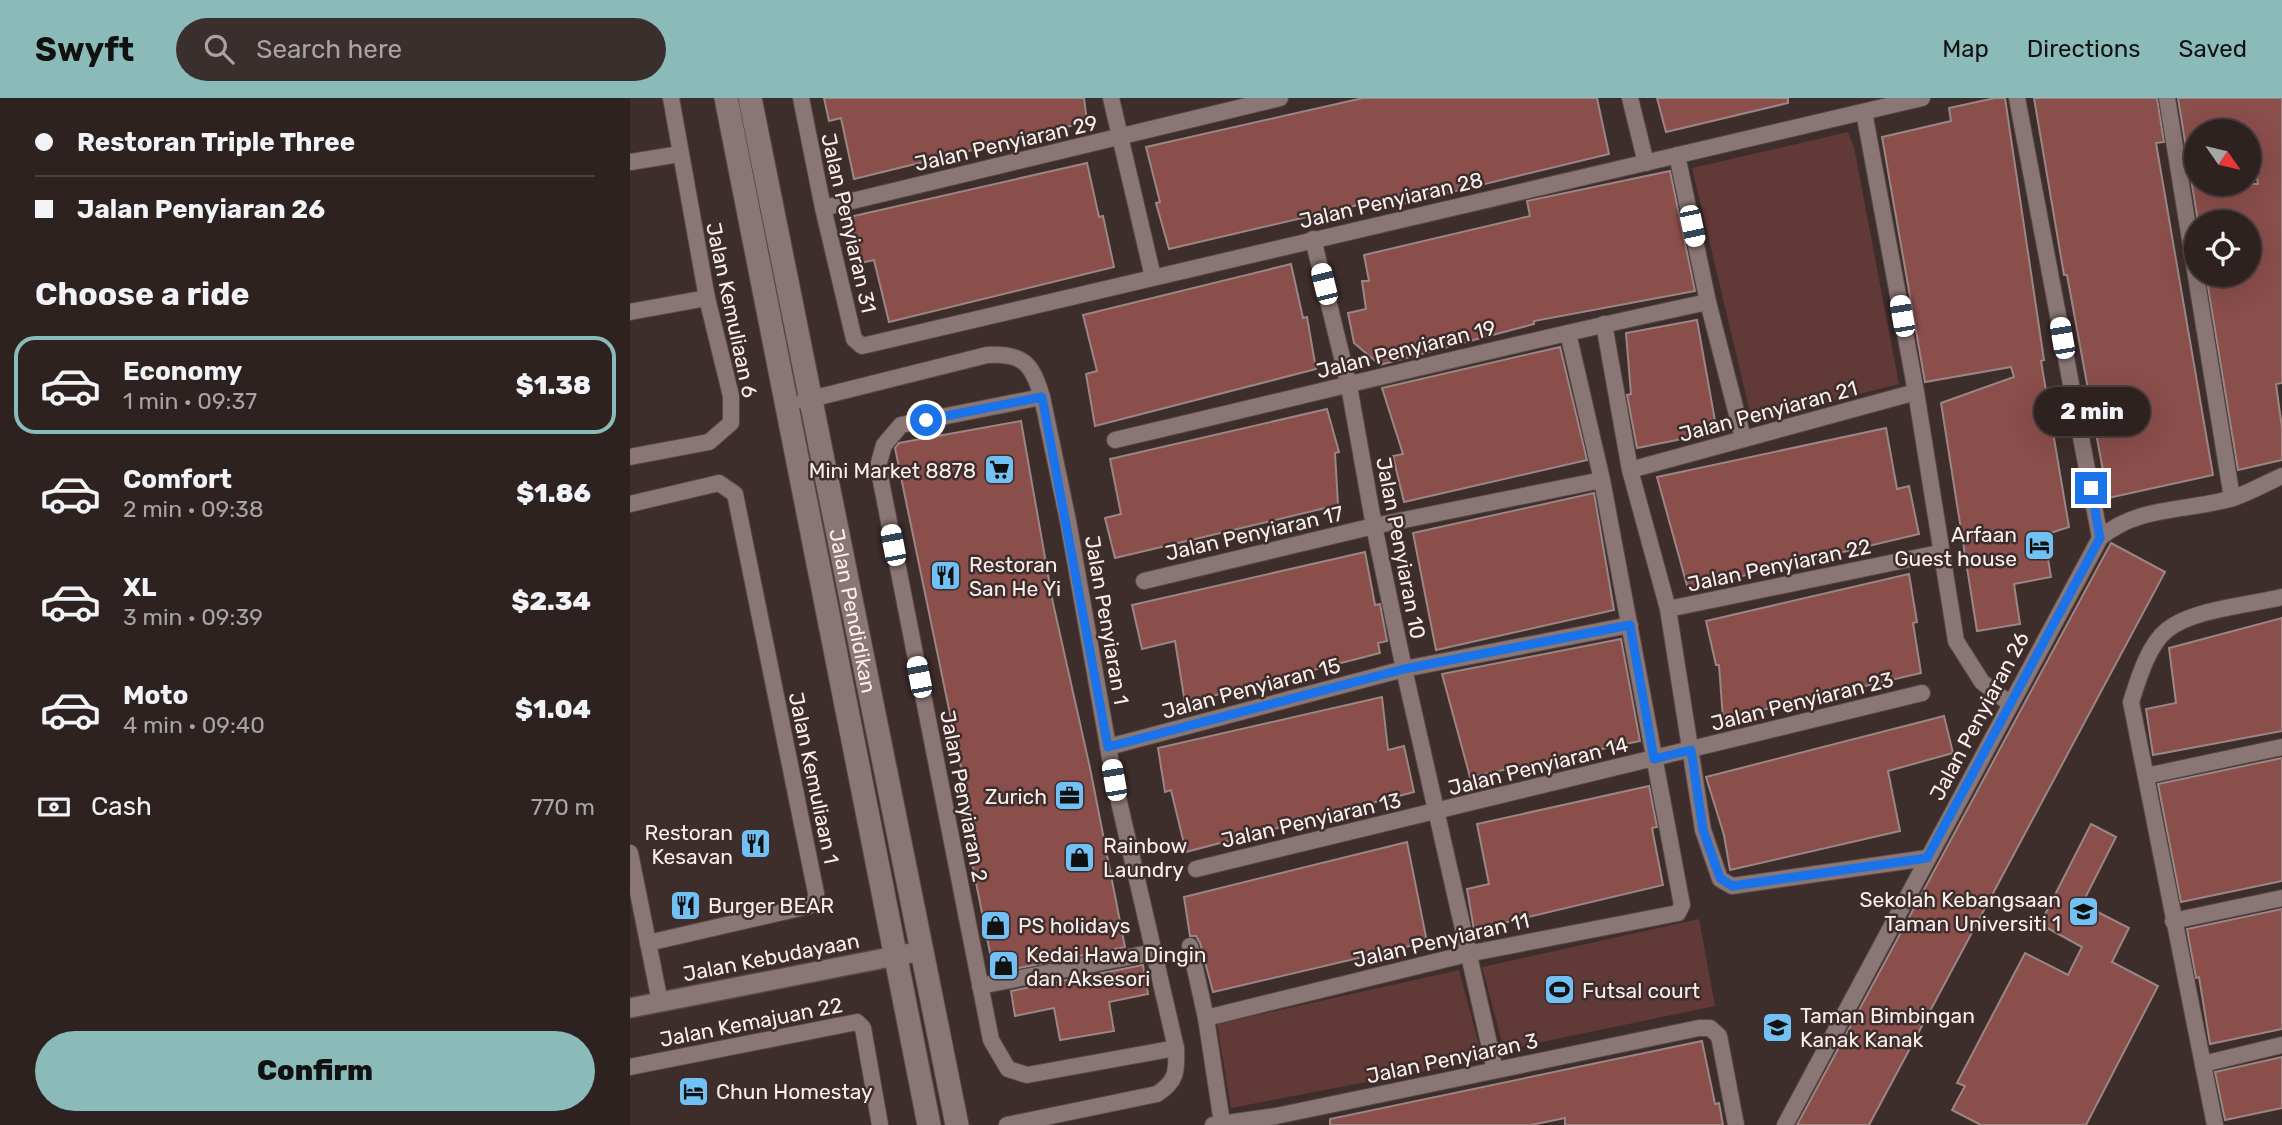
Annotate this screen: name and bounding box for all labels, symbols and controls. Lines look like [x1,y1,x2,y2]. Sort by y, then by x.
search box [176,18,666,81]
text: Swyft [35,30,134,69]
icon: search [200,30,238,68]
text: Search here [256,34,402,65]
text: Map [1942,35,1989,63]
text: Directions [2027,35,2140,63]
text: Saved [2178,35,2247,63]
street label: Jalan Penyiaran 29 [912,110,1100,176]
north arrow [2184,119,2261,196]
map controls [2184,119,2261,287]
text: Restoran Triple Three [77,127,355,158]
street label: Jalan Penyiaran 31 [816,131,882,315]
street label: Jalan Penyiaran 28 [1297,167,1485,233]
text: Jalan Penyiaran 26 [77,194,325,225]
car [1678,203,1707,249]
button: locate [2184,210,2261,287]
street label: Jalan Kemuliaan 6 [701,220,763,400]
car [1309,261,1340,307]
text: Choose a ride [35,275,249,313]
car [1889,293,1916,339]
street label: Jalan Penyiaran 19 [1314,315,1498,383]
car [2049,315,2076,361]
icon: car [39,354,102,417]
text: Economy [123,356,242,387]
text: $1.38 [516,370,591,401]
street label: Jalan Penyiaran 21 [1676,375,1860,447]
callout: 2 min [2033,386,2149,436]
text: 1 min · 09:37 [123,387,257,415]
text: 2 min [2060,397,2124,425]
route start [910,404,942,436]
supermarket icon: Mini Market 8878 [982,453,1016,487]
street label: Jalan Penyiaran 10 [1371,455,1431,641]
place label: Mini Market 8878 [809,458,976,483]
icon: car [39,462,102,525]
text: Comfort [123,464,232,495]
route end [2075,472,2107,504]
text: $1.86 [516,478,591,509]
text: 2 min · 09:38 [123,495,264,523]
street label: Jalan Penyiaran 17 [1162,500,1346,566]
car [879,522,908,568]
place label: Arfaan Guest house [1894,522,2017,571]
street label: Jalan Pendidikan [825,526,882,695]
hotel icon: Arfaan Guest house [2023,529,2057,563]
street label: Jalan Penyiaran 1 [1080,533,1134,707]
street label: Jalan Penyiaran 22 [1685,533,1873,597]
place label: Restoran San He Yi [969,552,1061,601]
restaurant icon: Restoran San He Yi [929,559,963,593]
icon: car [39,570,102,633]
text: XL [123,572,156,603]
text: $2.34 [512,586,591,617]
text: 3 min · 09:39 [123,603,263,631]
street label: Jalan Penyiaran 26 [1924,627,2034,805]
street label: Jalan Penyiaran 15 [1159,652,1343,724]
car [905,654,934,700]
street label: Jalan Penyiaran 23 [1708,666,1896,736]
icon: car [39,678,102,741]
text: Moto [123,680,188,711]
street label: Jalan Kemuliaan 1 [784,690,844,866]
text: $1.04 [515,694,591,725]
street label: Jalan Penyiaran 2 [935,708,993,884]
text: 4 min · 09:40 [123,711,265,739]
street label: Jalan Penyiaran 14 [1445,732,1631,800]
car [1101,757,1128,803]
office icon: Zurich [1053,779,1087,813]
place label: Zurich [985,784,1047,809]
street label: Jalan Penyiaran 13 [1219,787,1403,853]
icon: cash [35,788,73,826]
text: Cash [91,791,152,822]
text: 770 m [531,793,595,821]
place label: Restoran Kesavan [645,820,733,869]
restaurant icon: Restoran Kesavan [739,827,773,861]
place label: Rainbow Laundry [1103,833,1187,882]
shop icon: Rainbow Laundry [1063,840,1097,874]
place label: Sekolah Kebangsaan Taman Universiti 1 [1859,887,2061,936]
restaurant icon: Burger BEAR [668,888,702,922]
place label: Burger BEAR [708,893,834,918]
school or university icon: Sekolah Kebangsaan Taman Universiti 1 [2067,894,2101,928]
shop icon: PS holidays [978,908,1012,942]
street label: Jalan Penyiaran 11 [1350,908,1532,972]
place label: PS holidays [1018,913,1131,938]
street label: Jalan Kebudayaan [681,928,861,986]
place label: Kedai Hawa Dingin dan Aksesori [1026,942,1207,991]
shop icon: Kedai Hawa Dingin dan Aksesori [986,949,1020,983]
sports icon: Futsal court [1542,973,1576,1007]
place label: Futsal court [1582,978,1700,1003]
street label: Jalan Kemajuan 22 [657,992,845,1052]
place label: Taman Bimbingan Kanak Kanak [1800,1003,1975,1052]
school or university icon: Taman Bimbingan Kanak Kanak [1760,1010,1794,1044]
street label: Jalan Penyiaran 3 [1364,1028,1540,1088]
button: Confirm [35,1031,595,1111]
hotel icon: Chun Homestay [676,1074,710,1108]
place label: Chun Homestay [716,1079,873,1104]

